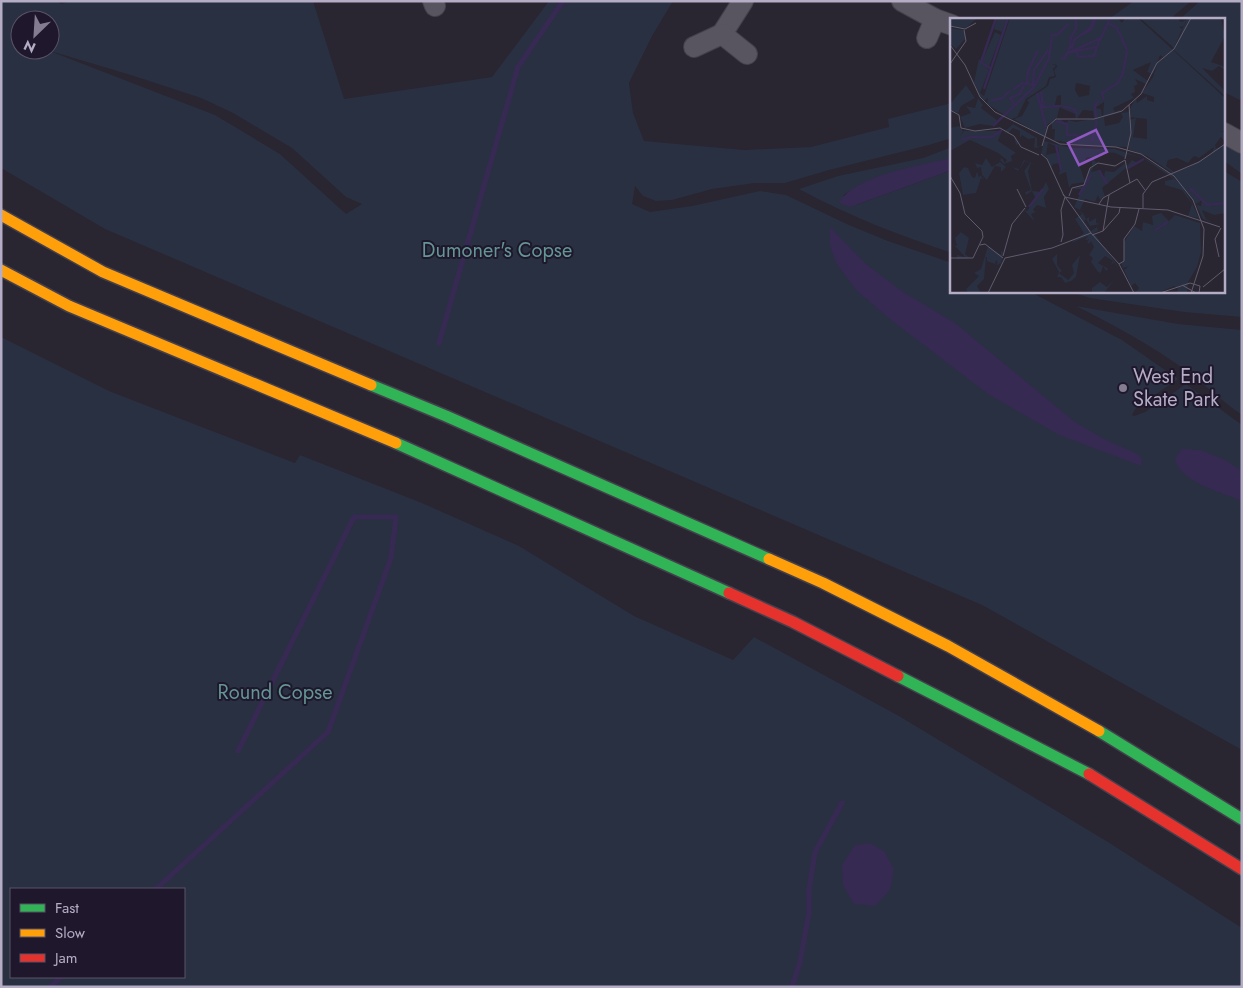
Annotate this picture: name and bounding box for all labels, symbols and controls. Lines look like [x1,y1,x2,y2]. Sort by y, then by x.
north arrow [10,10,60,60]
inset map [950,18,1226,292]
text: N [20,35,39,58]
park label: Dumoner's Copse [422,236,572,265]
place label: West End Skate Park [1133,362,1219,414]
marker: West End Skate Park [1117,382,1129,394]
park label: Round Copse [218,678,332,707]
legend [10,888,185,978]
text: Fast [55,897,79,919]
text: Slow [55,922,86,944]
text: Jam [53,947,78,969]

